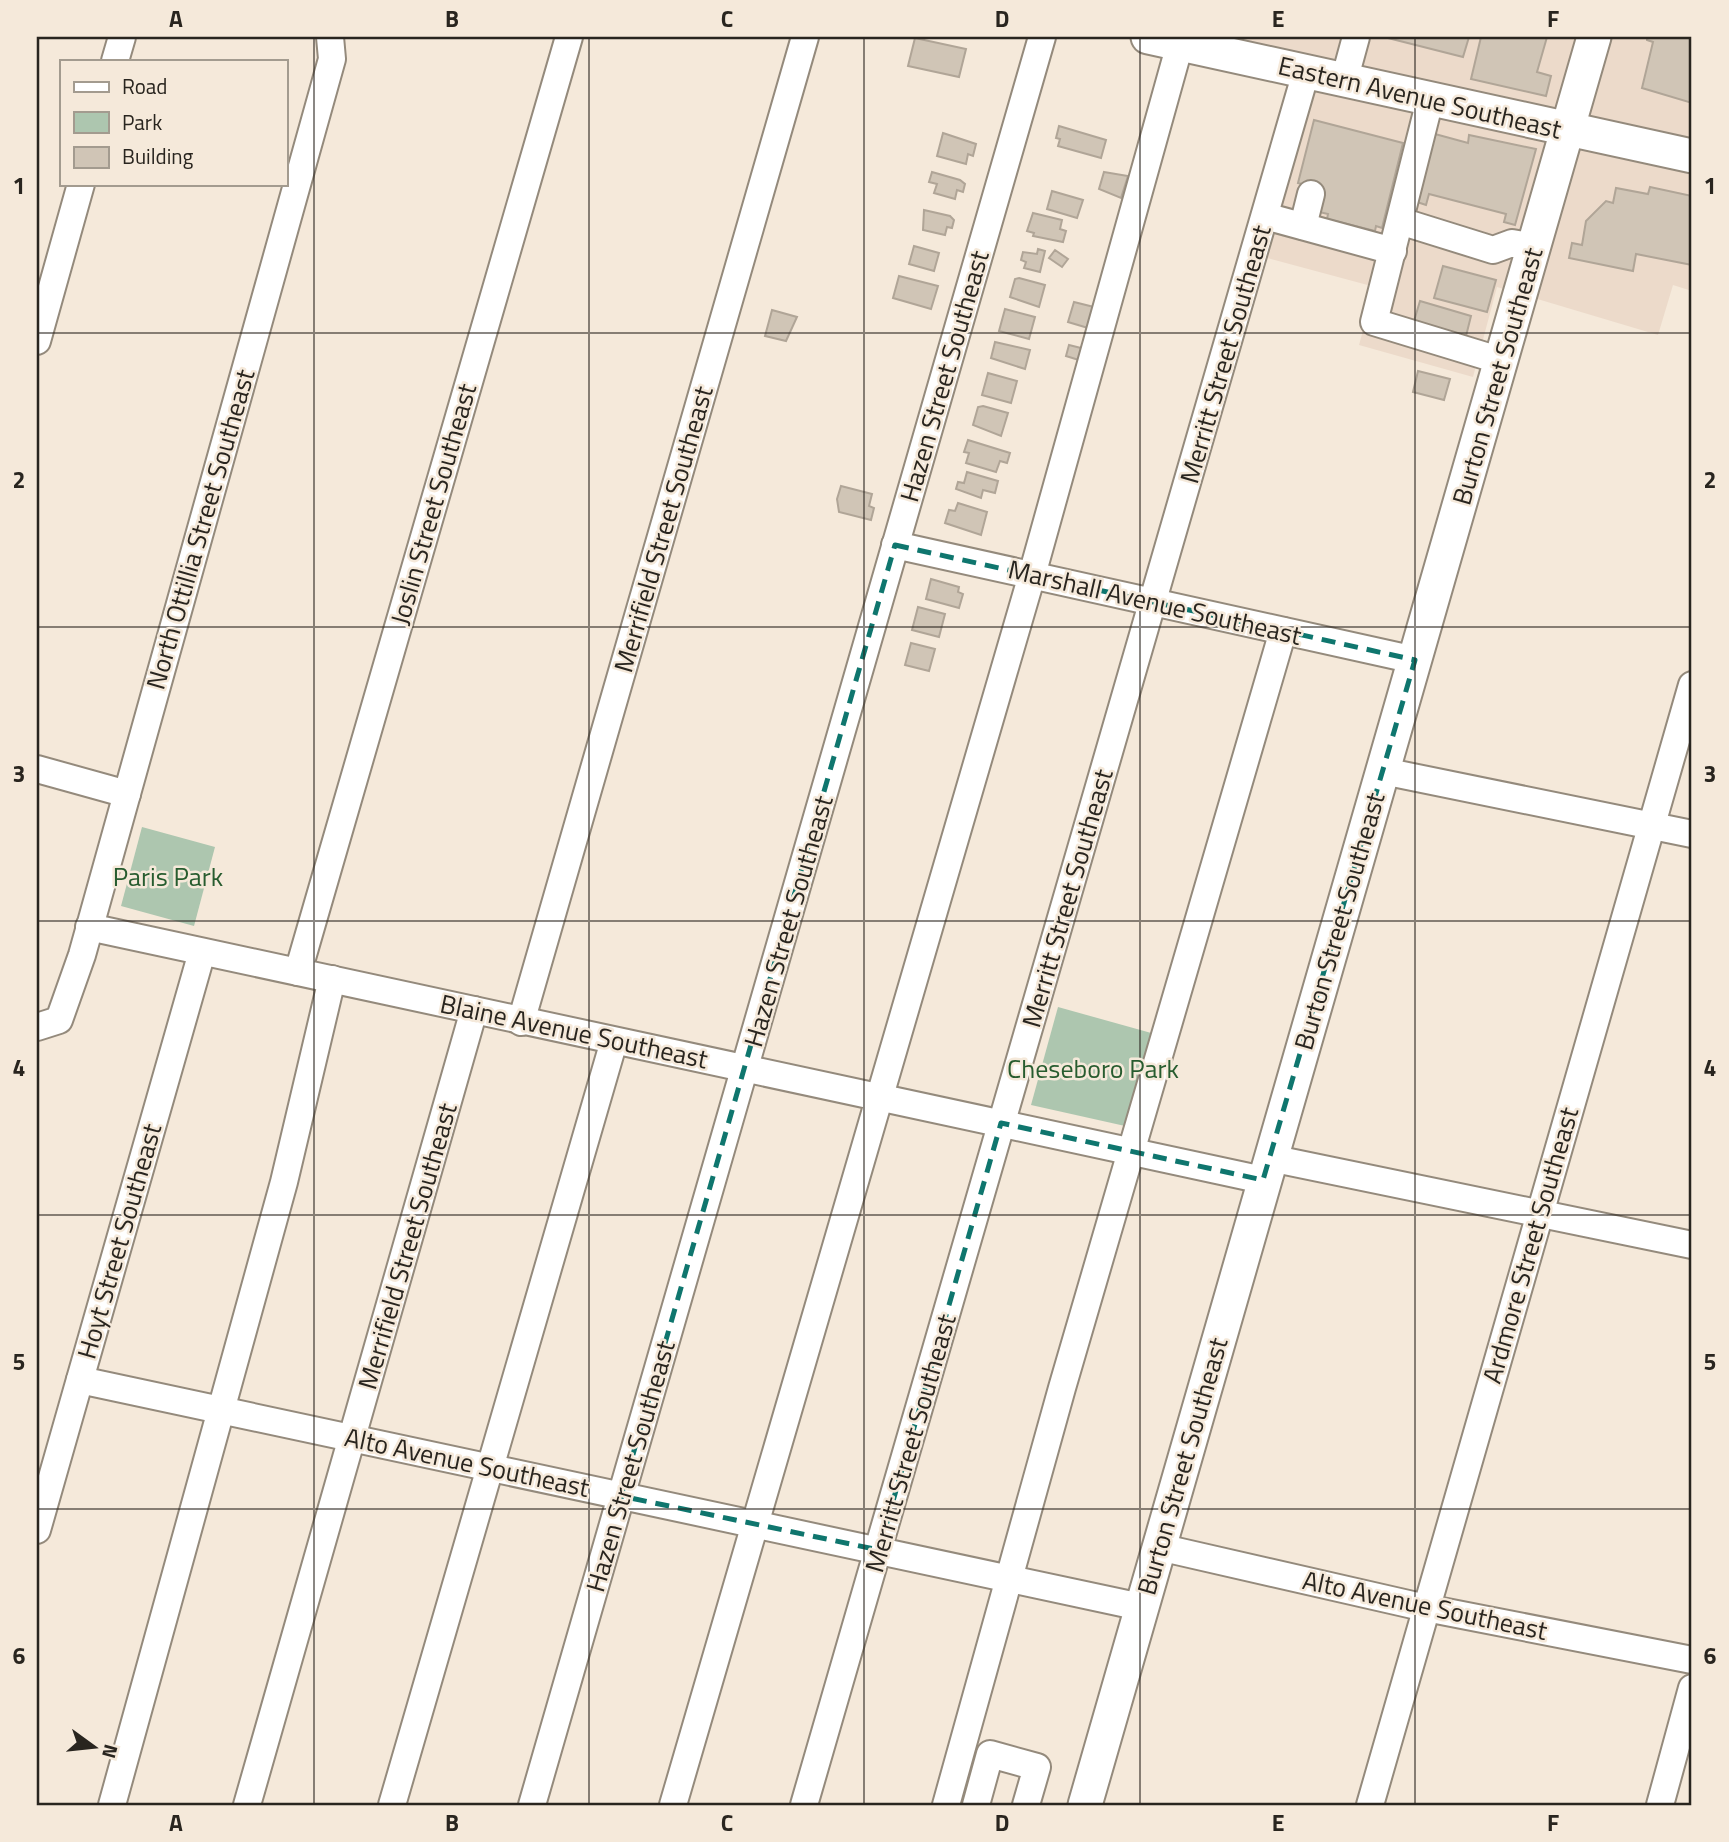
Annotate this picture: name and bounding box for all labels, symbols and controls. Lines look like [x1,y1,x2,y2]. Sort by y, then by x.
text: A [169,1,183,36]
text: B [445,1,459,36]
text: C [721,1,733,36]
text: D [995,1,1009,36]
text: E [1272,1,1284,36]
text: F [1547,1,1559,36]
street label: Eastern Avenue Southeast [1275,45,1565,149]
legend [60,60,287,186]
text: Road [122,70,167,102]
text: Park [122,106,162,138]
text: Building [122,140,194,172]
text: 1 [13,168,25,203]
text: 1 [1704,168,1716,203]
street label: Merritt Street Southeast [1169,220,1281,488]
street label: Burton Street Southeast [1442,243,1552,509]
street label: Hazen Street Southeast [889,246,999,506]
street label: North Ottillia Street Southeast [136,364,264,694]
street label: Joslin Street Southeast [380,379,486,629]
street label: Merrifield Street Southeast [603,381,723,677]
text: 2 [13,462,25,497]
text: 2 [1704,462,1716,497]
street label: Marshall Avenue Southeast [1005,549,1305,655]
text: 3 [13,756,25,791]
text: 3 [1704,756,1716,791]
street label: Merritt Street Southeast [1011,764,1123,1032]
street label: Burton Street Southeast [1284,788,1394,1054]
street label: Hazen Street Southeast [733,791,843,1051]
park label: Paris Park [113,857,223,896]
street label: Blaine Avenue Southeast [437,984,711,1078]
park label: Cheseboro Park [1007,1049,1179,1088]
text: 4 [13,1050,25,1085]
text: 4 [1704,1050,1716,1085]
street label: Merrifield Street Southeast [347,1098,467,1394]
street label: Ardmore Street Southeast [1472,1102,1588,1388]
street label: Hoyt Street Southeast [67,1119,171,1363]
street label: Merritt Street Southeast [854,1309,966,1577]
street label: Burton Street Southeast [1127,1333,1237,1599]
street label: Hazen Street Southeast [575,1336,685,1596]
text: 5 [13,1344,25,1379]
text: 5 [1704,1344,1716,1379]
street label: Alto Avenue Southeast [341,1417,593,1507]
street label: Alto Avenue Southeast [1299,1560,1551,1650]
text: 6 [13,1638,26,1673]
text: 6 [1704,1638,1717,1673]
north arrow [60,1713,130,1783]
text: N [95,1741,127,1762]
text: A [169,1805,183,1840]
text: B [445,1805,459,1840]
text: C [721,1805,733,1840]
text: D [995,1805,1009,1840]
text: E [1272,1805,1284,1840]
text: F [1547,1805,1559,1840]

